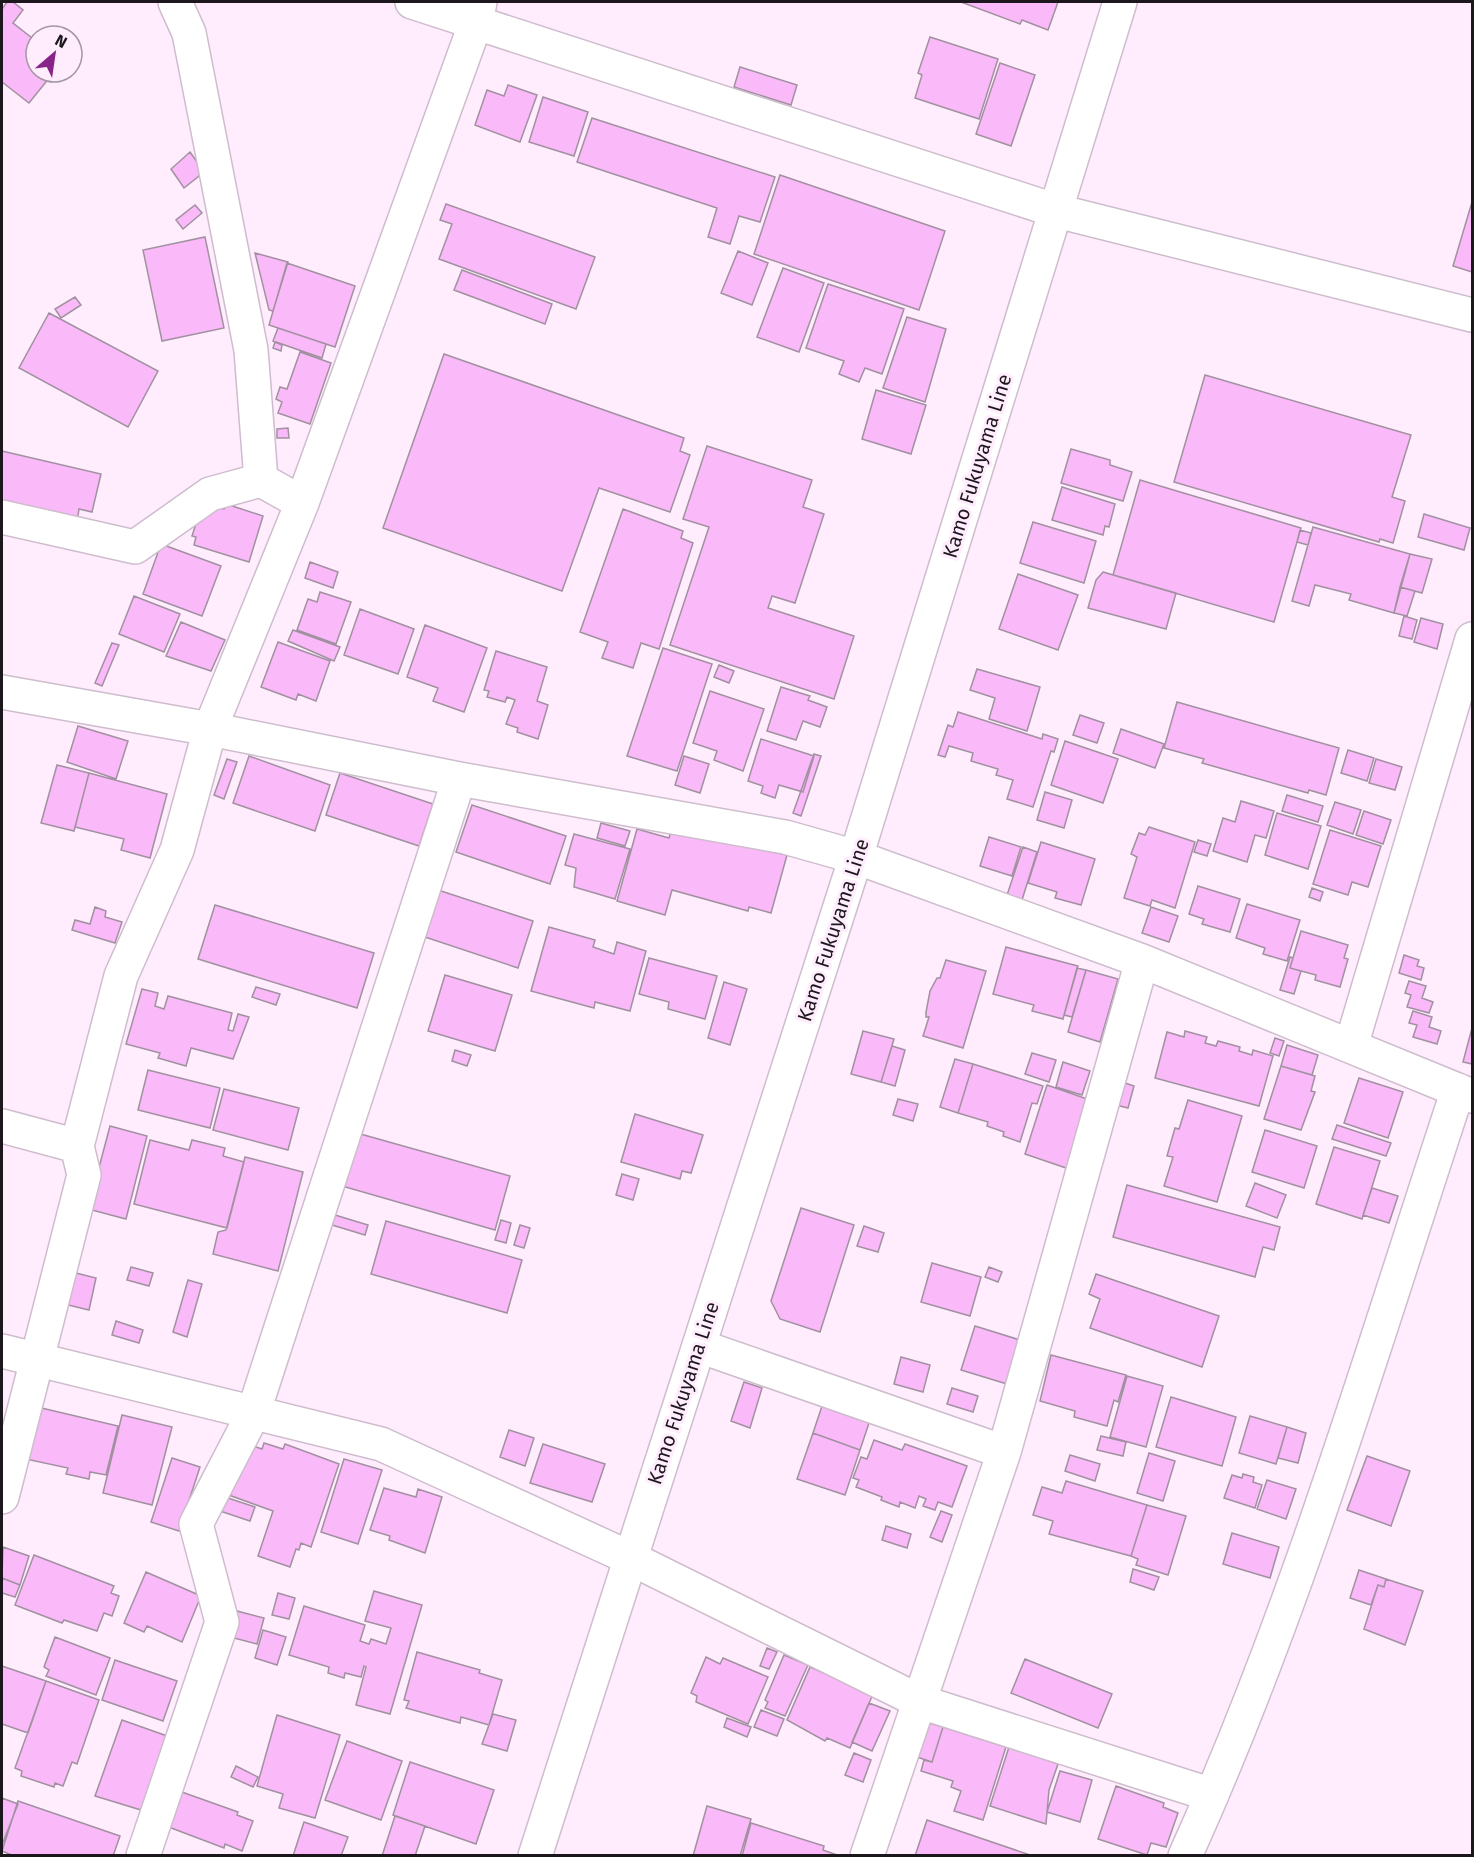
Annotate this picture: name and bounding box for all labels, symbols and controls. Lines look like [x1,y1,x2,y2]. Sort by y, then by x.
north arrow [24,24,84,84]
text: N [52,30,70,52]
street label: Kamo Fukuyama Line [938,371,1016,561]
street label: Kamo Fukuyama Line [792,835,874,1025]
street label: Kamo Fukuyama Line [642,1298,724,1488]

